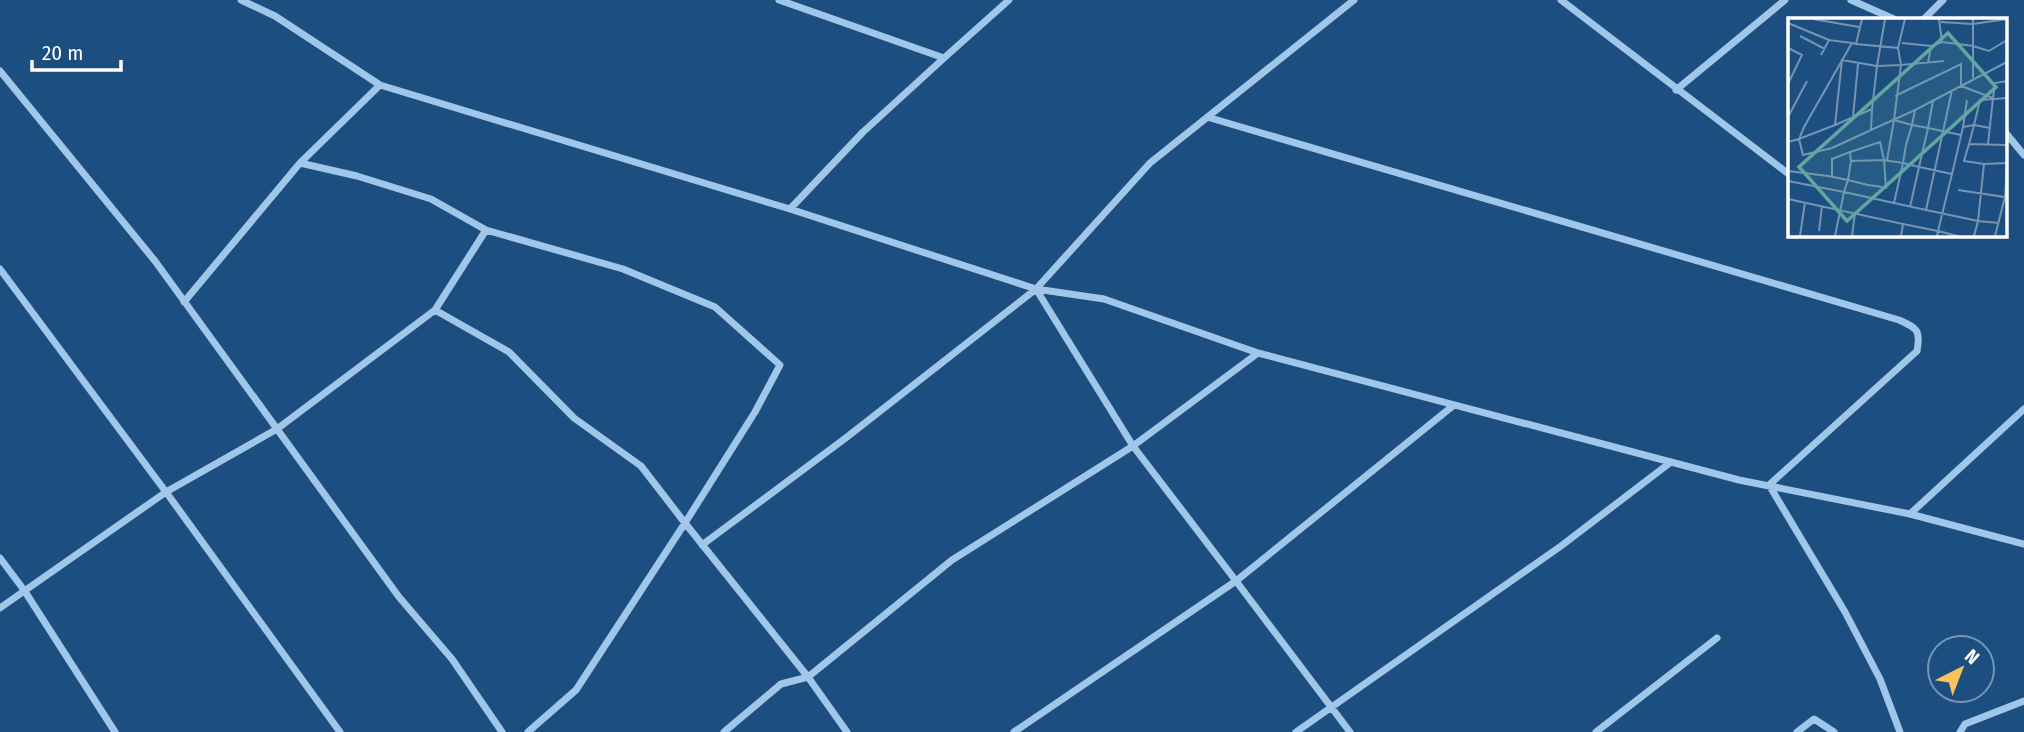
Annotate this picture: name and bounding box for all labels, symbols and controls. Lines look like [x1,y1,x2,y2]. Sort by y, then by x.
inset map [1788,18,2007,236]
scale bar [32,28,121,72]
text: 20 m [42,40,83,66]
north arrow [1926,634,1996,704]
text: N [1960,644,1984,669]

